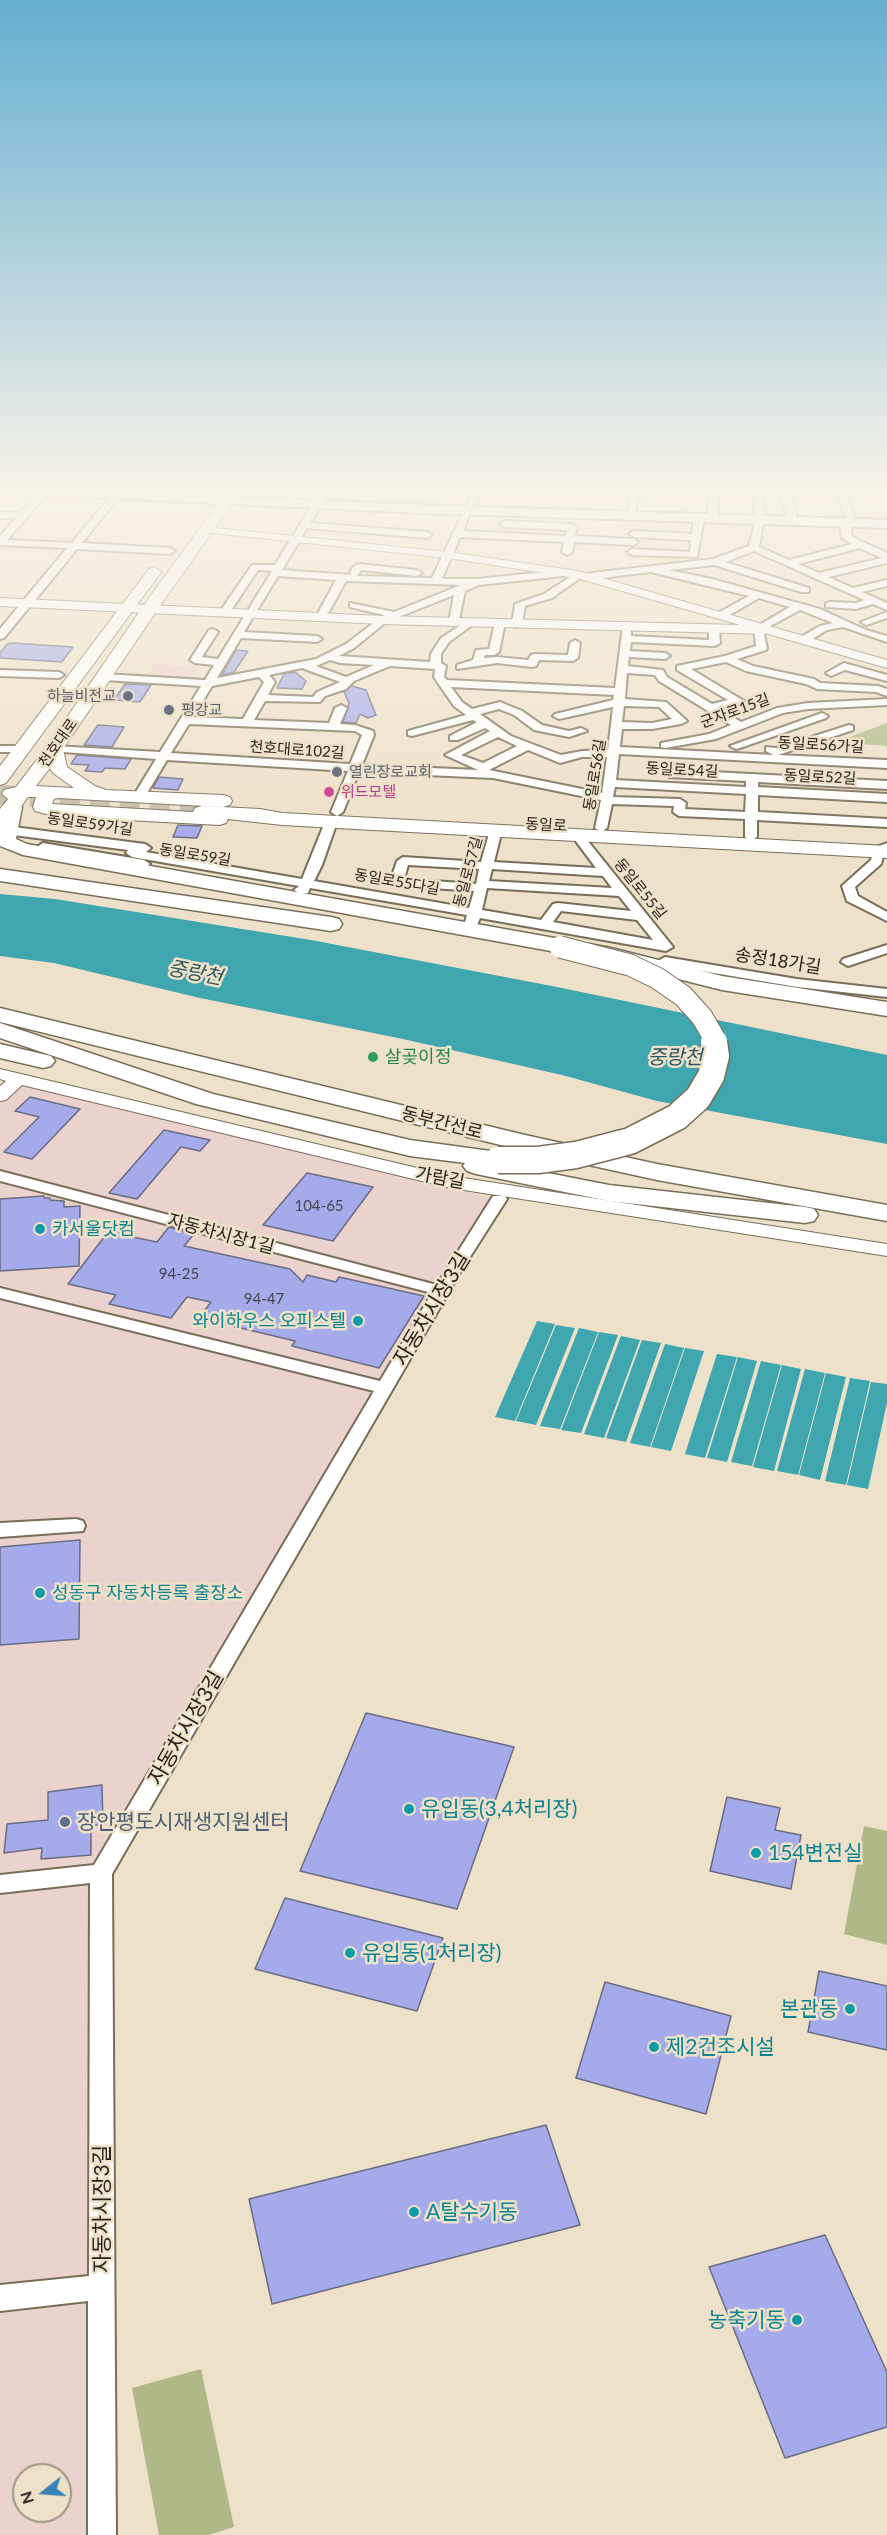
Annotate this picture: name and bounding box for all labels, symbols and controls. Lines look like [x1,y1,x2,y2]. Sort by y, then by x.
place label: 하늘비전교 [47,687,116,705]
marker: 하늘비전교 [121,689,135,703]
street label: 군자로15길 [698,690,772,732]
place label: 평강교 [181,701,222,719]
marker: 평강교 [162,703,176,717]
street label: 천호대로 [35,715,81,771]
street label: 동일로56가길 [777,734,865,756]
street label: 천호대로102길 [249,738,345,762]
street label: 동일로56길 [580,738,610,812]
street label: 동일로54길 [645,759,719,781]
place label: 열린장로교회 [349,763,432,781]
marker: 열린장로교회 [330,765,344,779]
street label: 동일로52길 [783,766,857,788]
place label: 위드모텔 [341,783,396,801]
marker: 위드모텔 [322,785,336,799]
street label: 동일로59가길 [46,809,134,839]
street label: 동일로 [525,815,567,835]
street label: 동일로57길 [450,835,486,909]
street label: 동일로59길 [158,840,232,870]
street label: 동일로55길 [610,855,670,923]
street label: 동일로55다길 [353,866,441,898]
street label: 송정18가길 [733,944,823,978]
water label: 중랑천 [166,956,224,990]
place label: 살곶이정 [385,1046,451,1068]
water label: 중랑천 [647,1046,703,1070]
marker: 살곶이정 [366,1050,380,1064]
street label: 동부간선로 [399,1103,485,1143]
street label: 가람길 [414,1163,466,1193]
house number: 104-65 [294,1197,344,1215]
street label: 자동차시장1길 [165,1209,277,1259]
place label: 카서울닷컴 [52,1218,135,1240]
marker: 카서울닷컴 [33,1222,47,1236]
street label: 자동차시장3길 [388,1248,476,1370]
house number: 94-25 [159,1265,199,1283]
house number: 94-47 [244,1290,284,1308]
place label: 와이하우스 오피스텔 [192,1310,346,1332]
marker: 와이하우스 오피스텔 [351,1314,365,1328]
place label: 성동구 자동차등록 출장소 [52,1582,243,1604]
marker: 성동구 자동차등록 출장소 [33,1586,47,1600]
street label: 자동차시장3길 [143,1666,229,1790]
place label: 유입동(3,4처리장) [421,1796,577,1822]
marker: 유입동(3,4처리장) [402,1802,416,1816]
place label: 장안평도시재생지원센터 [77,1809,290,1835]
marker: 장안평도시재생지원센터 [58,1815,72,1829]
place label: 154변전실 [768,1840,862,1866]
marker: 154변전실 [749,1846,763,1860]
place label: 유입동(1처리장) [362,1940,501,1966]
marker: 유입동(1처리장) [343,1946,357,1960]
place label: 본관동 [780,1996,838,2022]
marker: 본관동 [843,2002,857,2016]
place label: 제2건조시설 [666,2034,775,2060]
marker: 제2건조시설 [647,2040,661,2054]
street label: 자동차시장3길 [89,2145,115,2273]
place label: A탈수기동 [426,2199,517,2225]
marker: A탈수기동 [407,2205,421,2219]
place label: 농축기동 [708,2307,785,2333]
marker: 농축기동 [790,2313,804,2327]
north arrow [12,2463,72,2523]
text: N [15,2489,37,2507]

